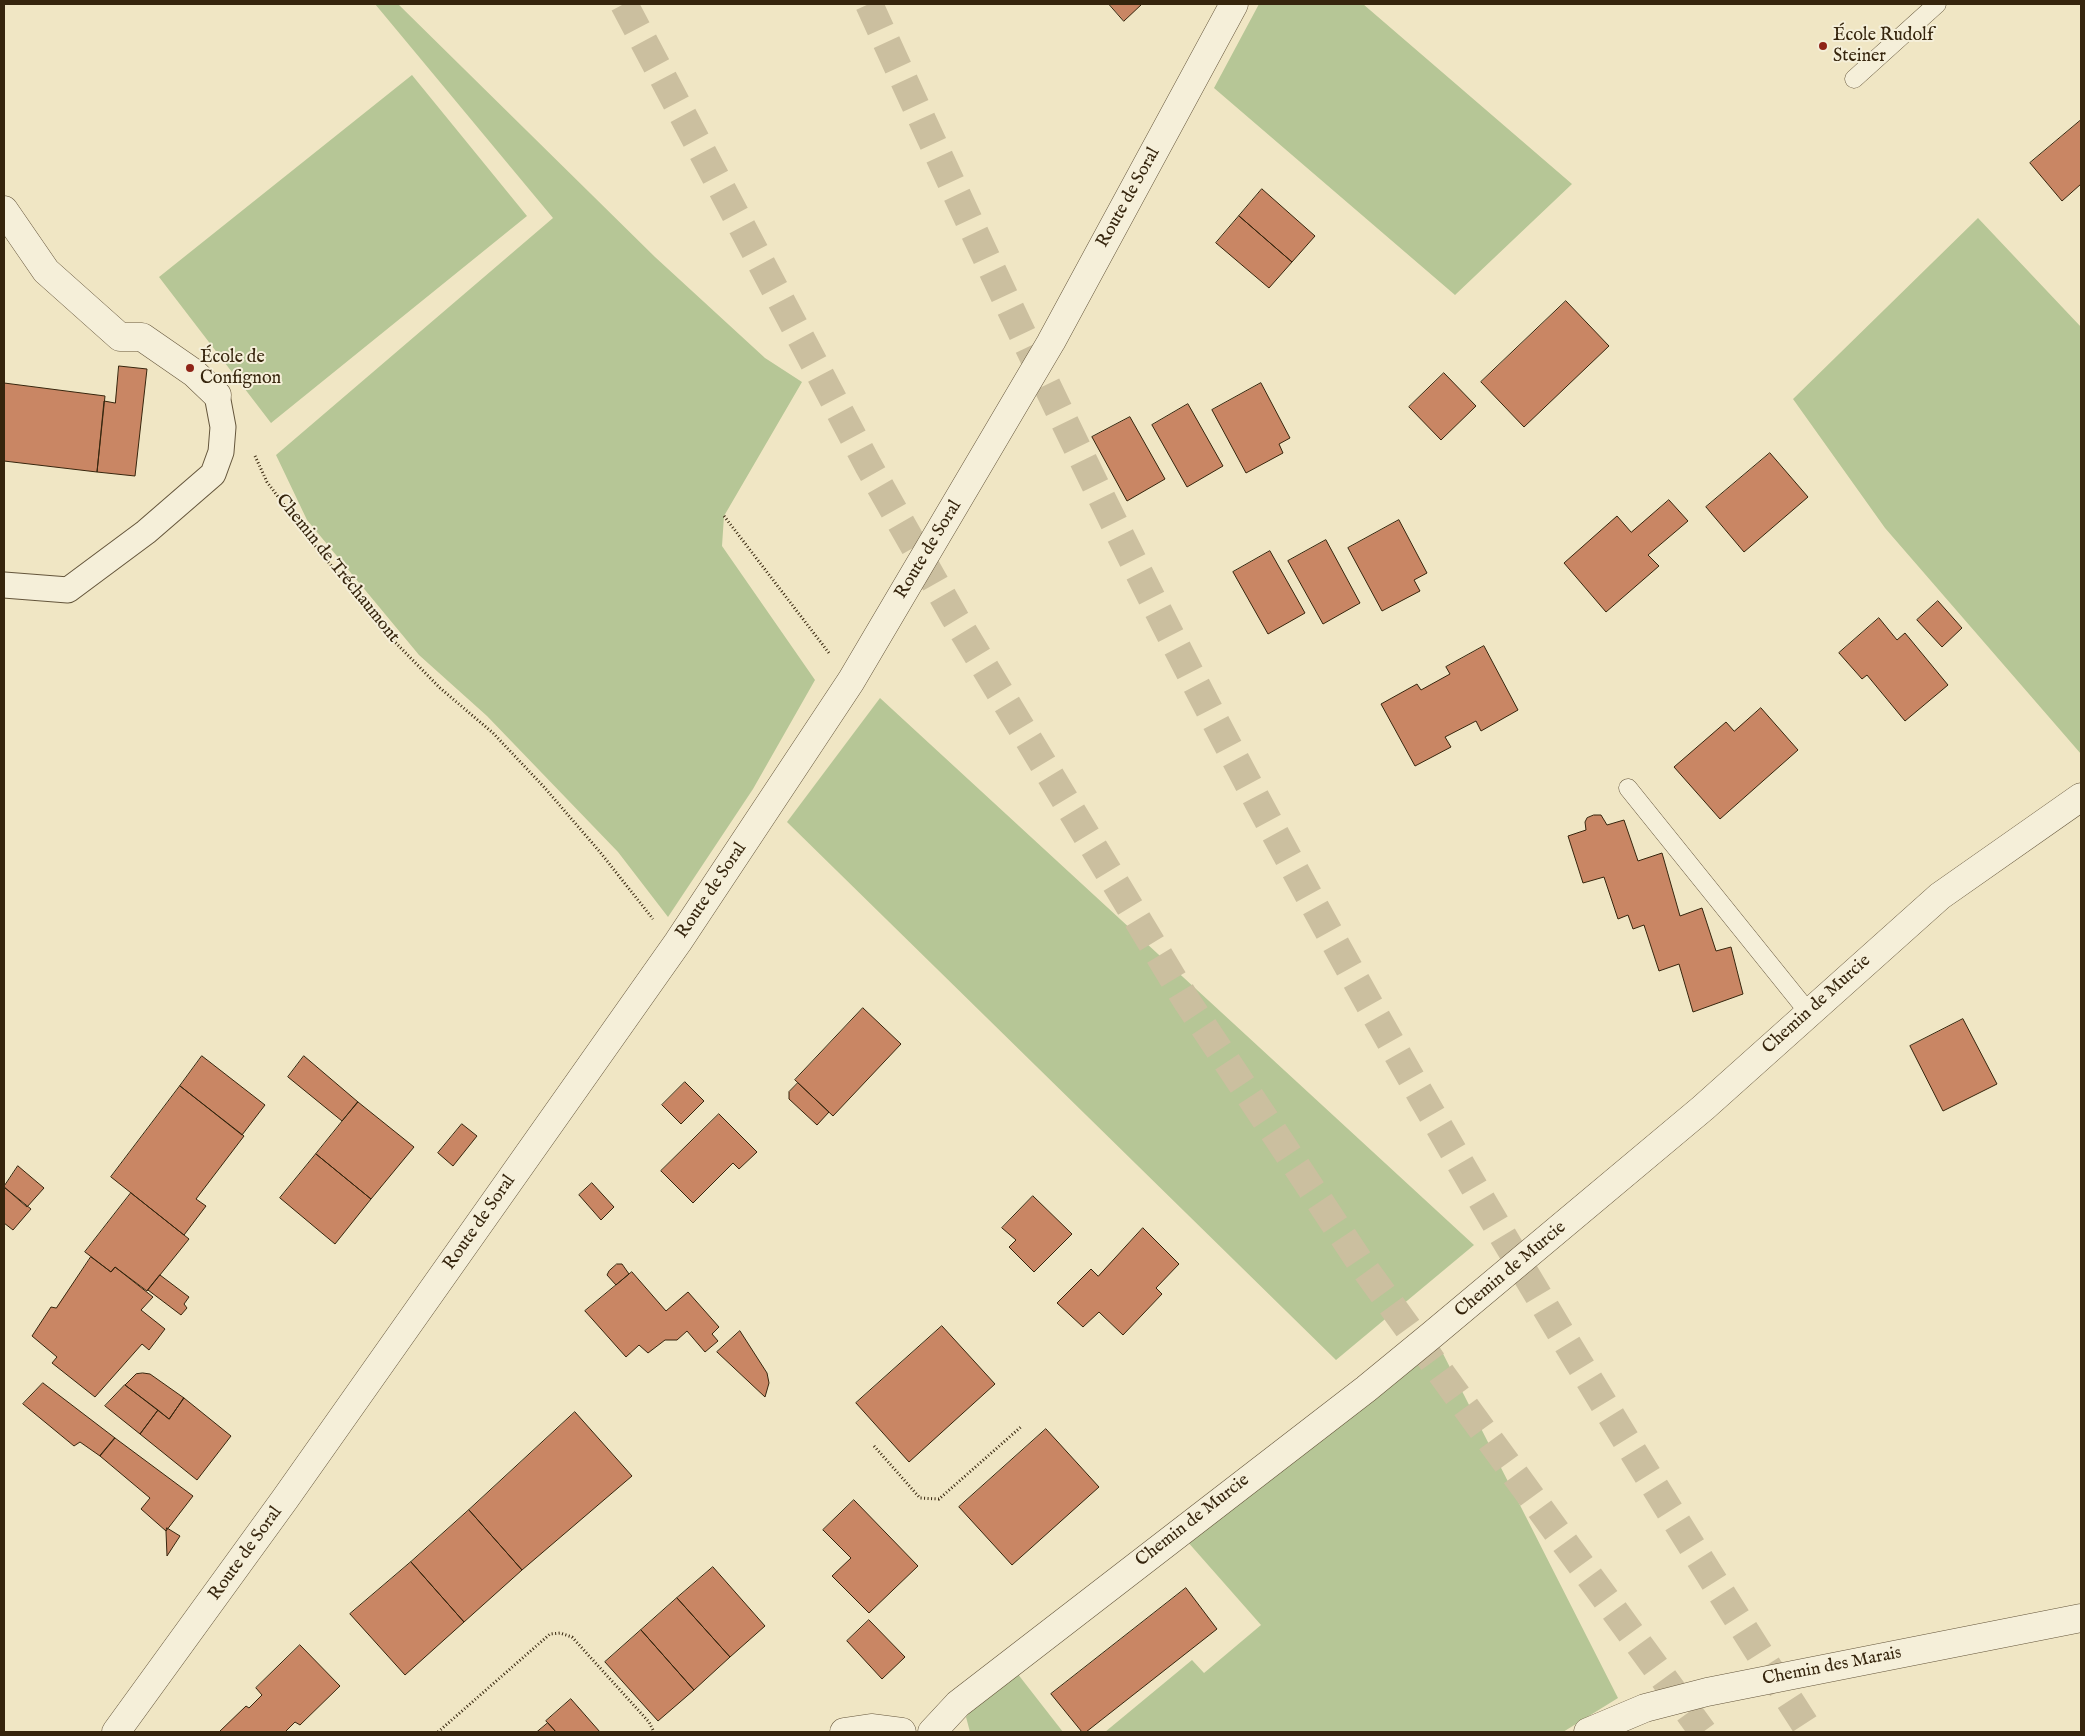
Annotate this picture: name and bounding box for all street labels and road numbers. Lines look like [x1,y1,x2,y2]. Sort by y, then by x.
street label: Route de Soral [1093,144,1165,252]
street label: Chemin de Tréchaumont [270,490,404,648]
street label: Route de Soral [891,497,967,603]
street label: Route de Soral [672,839,752,943]
street label: Chemin de Murcie [1758,951,1876,1059]
street label: Route de Soral [439,1171,521,1275]
street label: Chemin de Murcie [1451,1217,1571,1323]
street label: Chemin de Murcie [1132,1470,1254,1572]
street label: Route de Soral [205,1503,287,1605]
street label: Chemin des Marais [1761,1643,1903,1691]

